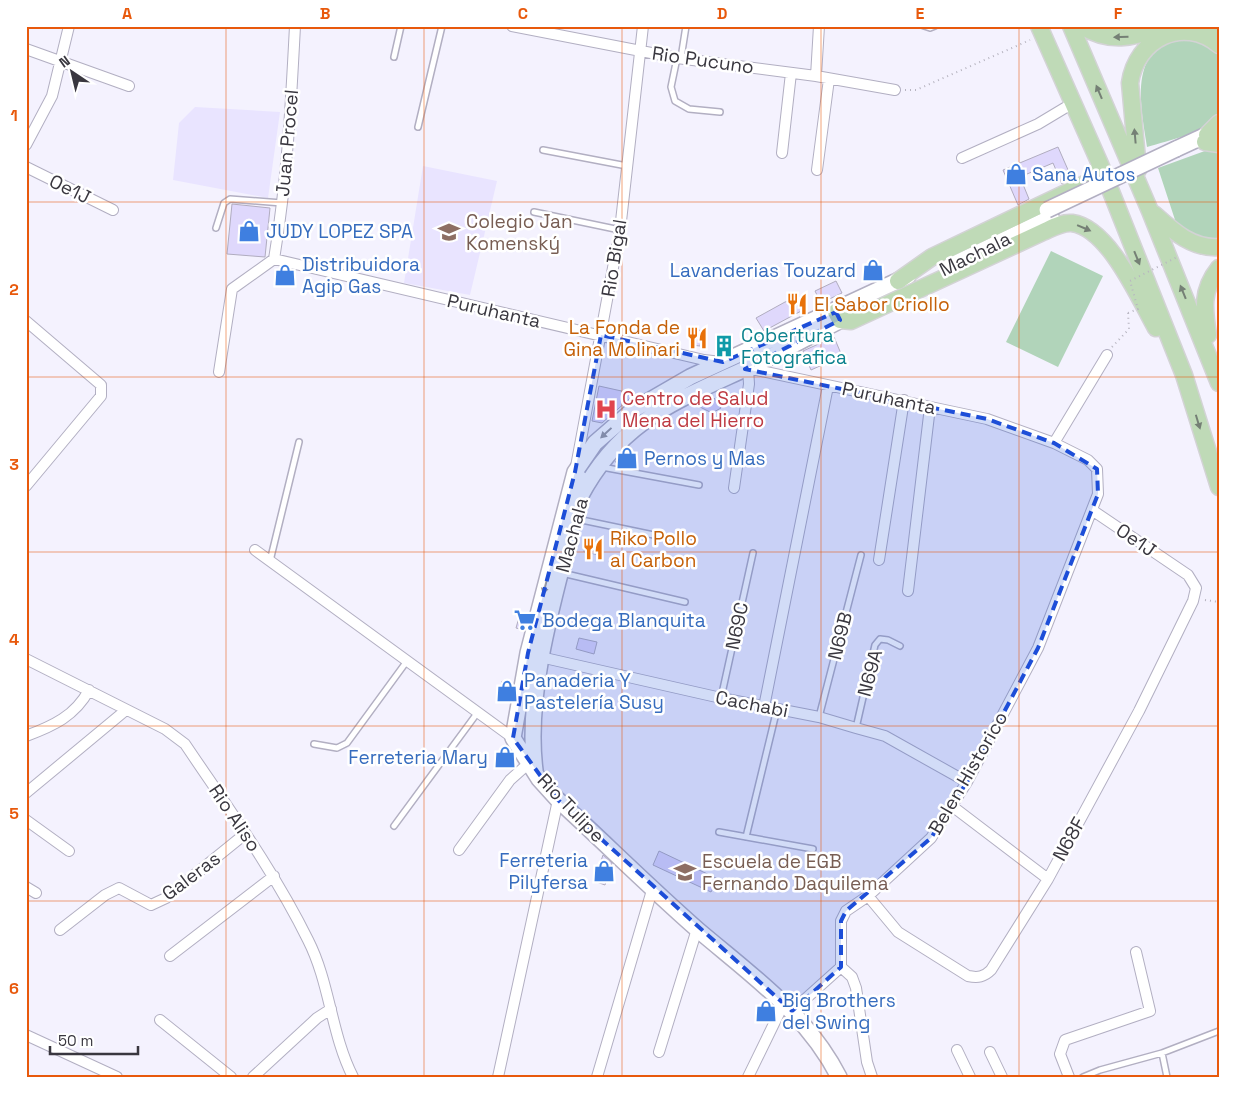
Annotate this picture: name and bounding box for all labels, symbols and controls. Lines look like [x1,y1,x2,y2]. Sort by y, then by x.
text: A [122,3,132,24]
text: B [320,3,330,24]
text: C [518,3,528,24]
text: D [717,3,727,24]
text: E [916,3,925,24]
text: F [1114,3,1123,24]
one-way arrow [1113,33,1129,41]
street label: Rio Pucuno [650,40,756,80]
north arrow [48,48,98,98]
text: N [56,51,74,71]
one-way arrow [1094,85,1102,99]
street label: Juan Procel [270,89,304,197]
text: 1 [10,105,18,126]
one-way arrow [1131,128,1139,144]
shop icon: Sana Autos [1003,161,1029,187]
place label: Sana Autos [1032,162,1136,187]
street label: Oe1J [45,168,95,210]
place label: Colegio Jan Komenský [466,209,573,256]
street label: Rio Bigal [596,217,632,299]
shop icon: JUDY LOPEZ SPA [236,218,262,244]
place label: JUDY LOPEZ SPA [266,219,413,244]
school or university icon: Colegio Jan Komenský [436,219,462,245]
one-way arrow [1077,224,1091,232]
street label: Machala [935,226,1015,282]
one-way arrow [1133,251,1141,266]
place label: Distribuidora Agip Gas [302,252,420,299]
shop icon: Lavanderias Touzard [860,257,886,283]
place label: Lavanderias Touzard [670,258,856,283]
shop icon: Distribuidora Agip Gas [272,262,298,288]
text: 2 [9,279,19,300]
one-way arrow [1179,284,1187,299]
street label: Puruhanta [445,288,543,334]
restaurant icon: El Sabor Criollo [784,291,810,317]
place label: El Sabor Criollo [814,292,950,317]
place label: La Fonda de Gina Molinari [563,315,680,362]
place label: Cobertura Fotografica [741,323,847,370]
restaurant icon: La Fonda de Gina Molinari [684,325,710,351]
building icon: Cobertura Fotografica [711,333,737,359]
street label: Puruhanta [840,376,938,420]
place label: Centro de Salud Mena del Hierro [622,386,768,433]
hospital icon: Centro de Salud Mena del Hierro [593,396,619,422]
one-way arrow [1195,414,1203,429]
one-way arrow [601,427,613,439]
shop icon: Pernos y Mas [614,445,640,471]
place label: Pernos y Mas [644,446,766,471]
text: 3 [9,454,19,475]
street label: Machala [550,495,594,575]
street label: Oe1J [1111,518,1161,562]
place label: Riko Pollo al Carbon [610,526,697,573]
restaurant icon: Riko Pollo al Carbon [580,536,606,562]
one-way arrow [541,579,549,594]
street label: N69C [720,600,754,652]
supermarket icon: Bodega Blanquita [512,607,538,633]
place label: Bodega Blanquita [542,608,706,633]
street label: N69B [822,609,858,663]
text: 4 [9,629,19,650]
street label: N69A [852,647,888,699]
place label: Panaderia Y Pastelería Susy [524,668,664,715]
shop icon: Panaderia Y Pastelería Susy [494,678,520,704]
street label: Cachabi [713,685,791,723]
street label: Belen Historico [923,707,1013,839]
shop icon: Ferreteria Mary [492,744,518,770]
place label: Ferreteria Mary [348,745,488,770]
street label: Rio Tulipe [532,768,610,848]
street label: Rio Aliso [203,779,267,857]
text: 5 [9,803,19,824]
street label: N68F [1047,813,1091,865]
street label: Galeras [157,846,225,906]
place label: Ferreteria Pilyfersa [499,848,588,895]
place label: Escuela de EGB Fernando Daquilema [702,849,889,896]
shop icon: Ferreteria Pilyfersa [591,858,617,884]
school or university icon: Escuela de EGB Fernando Daquilema [672,859,698,885]
text: 6 [9,978,19,999]
place label: Big Brothers del Swing [782,988,896,1035]
shop icon: Big Brothers del Swing [753,998,779,1024]
scale bar [50,1023,138,1055]
text: 50 m [58,1031,93,1050]

